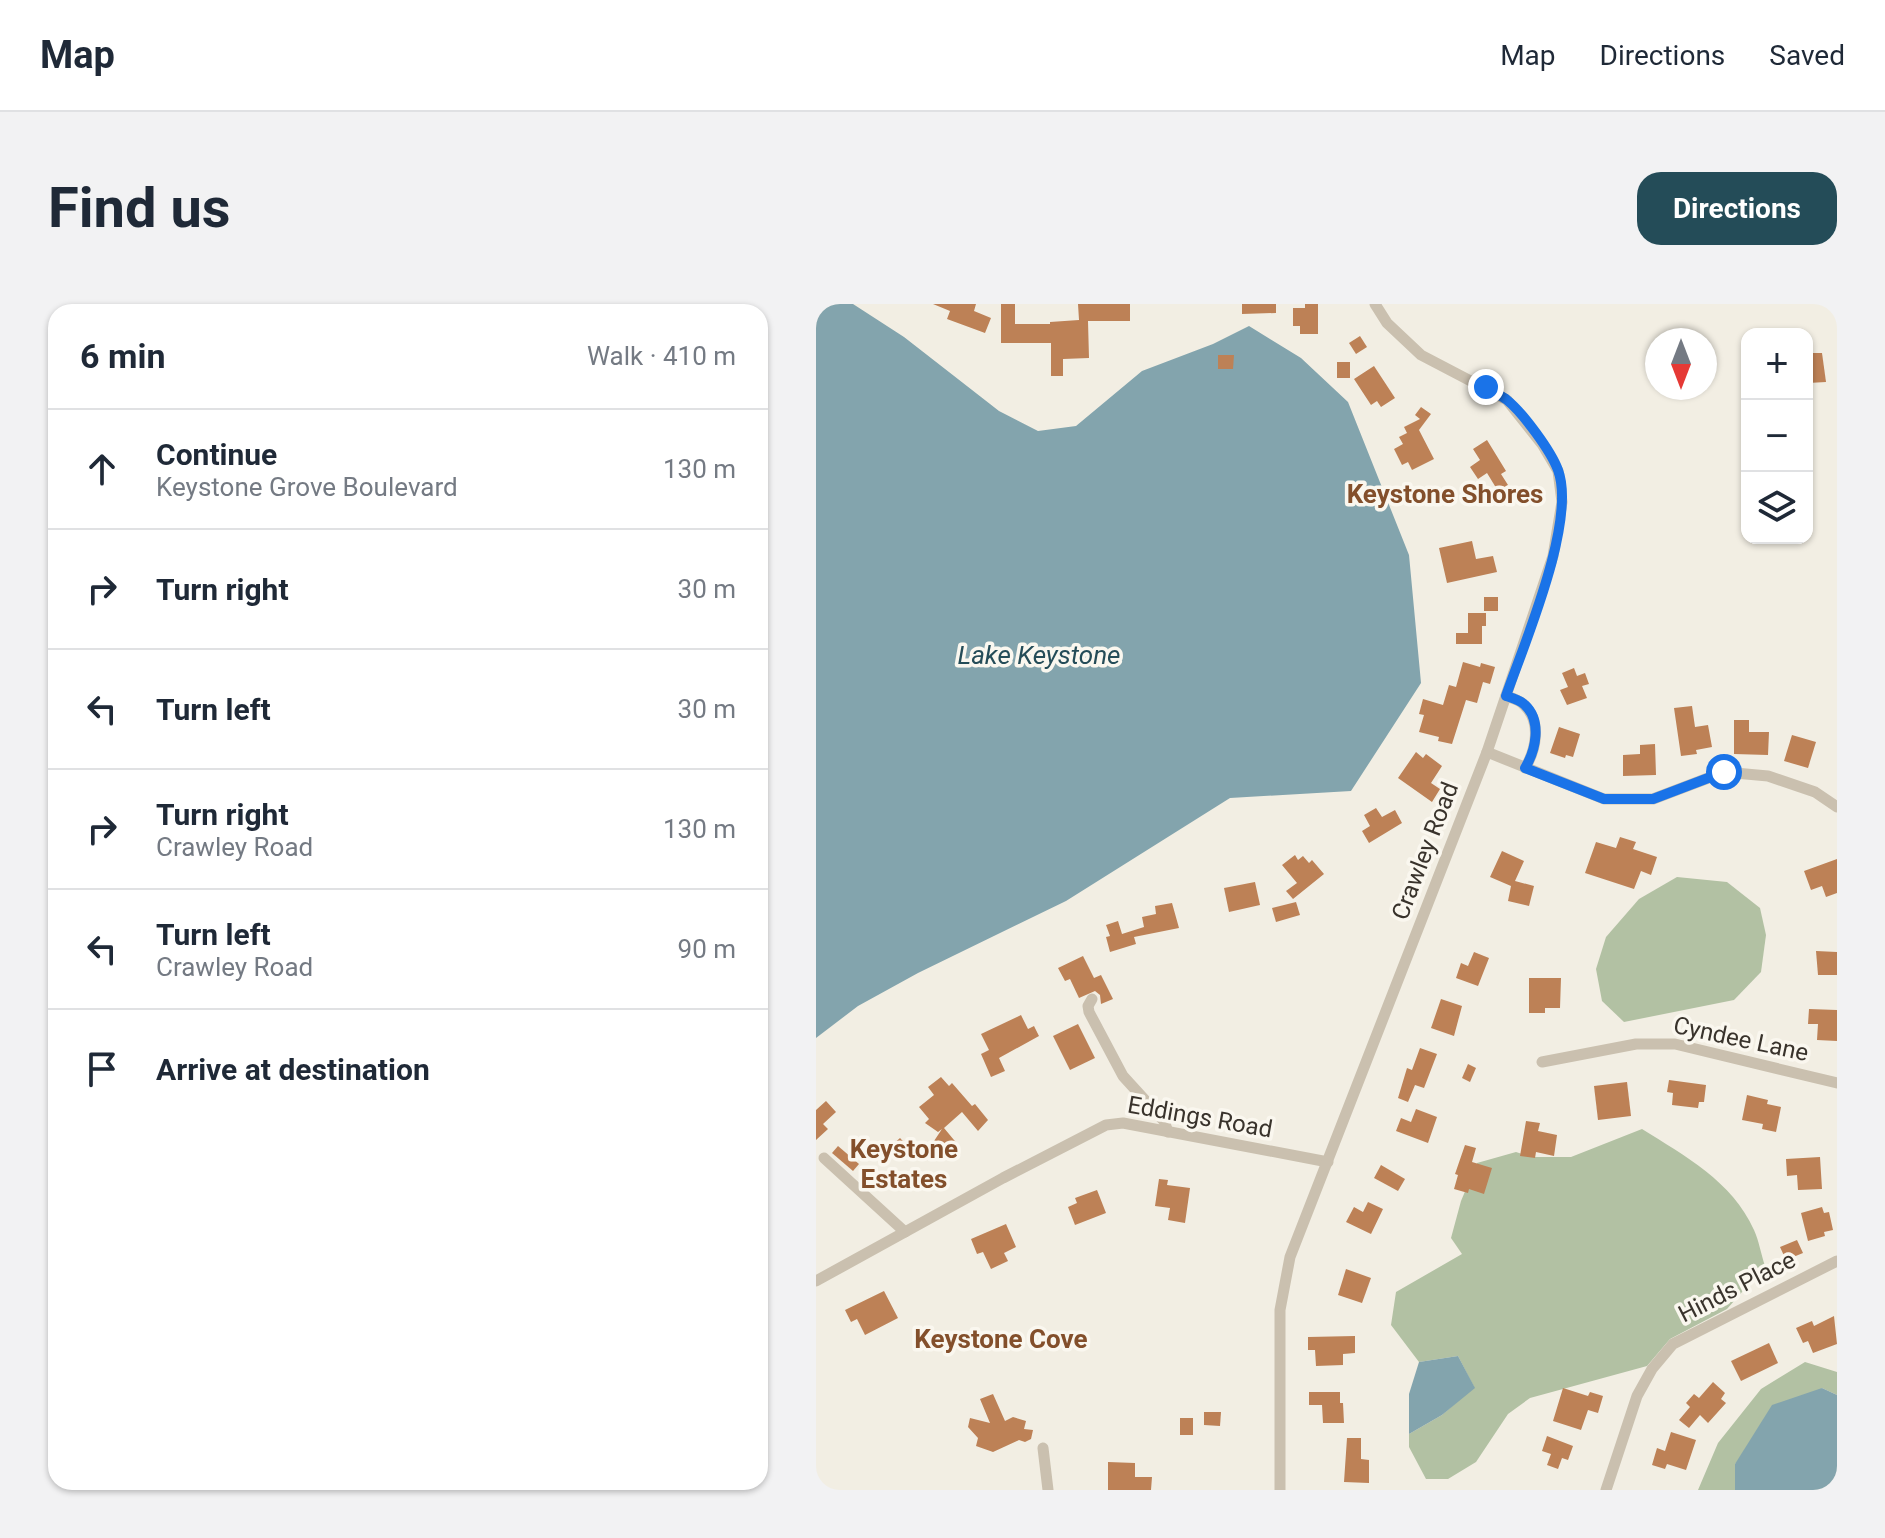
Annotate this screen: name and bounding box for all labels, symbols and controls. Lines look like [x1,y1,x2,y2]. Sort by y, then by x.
text: Map [40,33,115,77]
text: Map [1500,39,1556,72]
text: Directions [1600,39,1725,72]
text: Saved [1769,39,1845,72]
button: Directions [1637,172,1837,245]
text: Find us [48,175,231,241]
north arrow [1645,328,1717,400]
map controls [1741,328,1813,544]
button: + [1741,328,1813,400]
text: 6 min [80,336,165,376]
text: Walk · 410 m [587,341,736,371]
route end [1468,369,1504,405]
button: − [1741,400,1813,472]
text: Continue [156,437,277,472]
icon: ahead [80,447,124,491]
text: 130 m [663,454,736,484]
text: Keystone Grove Boulevard [156,472,458,502]
button: layers [1741,472,1813,544]
district label: Keystone Shores [1347,479,1543,509]
icon: right [80,567,124,611]
text: Turn right [156,572,289,607]
text: 30 m [678,574,736,604]
water label: Lake Keystone [958,640,1120,670]
icon: left [80,687,124,731]
text: Turn left [156,692,271,727]
text: 30 m [678,694,736,724]
route start [1706,754,1742,790]
street label: Crawley Road [1386,778,1464,924]
text: Turn right [156,797,289,832]
icon: right [80,807,124,851]
text: 130 m [663,814,736,844]
text: Crawley Road [156,832,313,862]
text: Turn left [156,917,271,952]
icon: left [80,927,124,971]
text: 90 m [678,934,736,964]
text: Crawley Road [156,952,313,982]
street label: Cyndee Lane [1671,1011,1811,1067]
icon: arrive [80,1047,124,1091]
text: Arrive at destination [156,1052,430,1087]
street label: Eddings Road [1125,1090,1275,1144]
district label: Keystone Estates [850,1134,958,1194]
street label: Hinds Place [1674,1246,1800,1328]
district label: Keystone Cove [914,1324,1088,1354]

